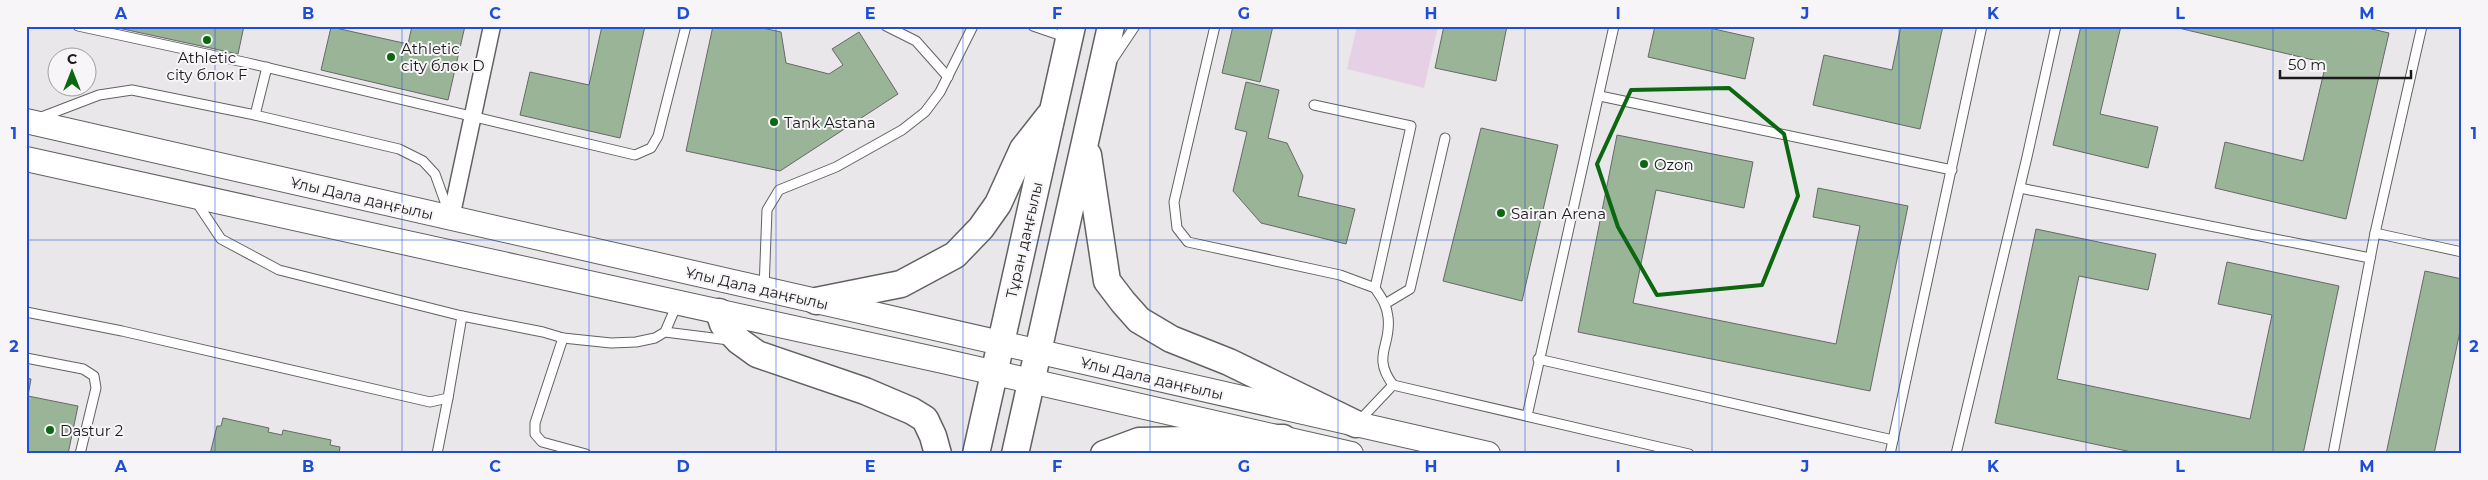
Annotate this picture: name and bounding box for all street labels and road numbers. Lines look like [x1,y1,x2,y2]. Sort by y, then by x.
street label: Ұлы Дала даңғылы [289,172,435,224]
street label: Тұран даңғылы [1001,180,1047,300]
street label: Ұлы Дала даңғылы [684,262,830,314]
street label: Ұлы Дала даңғылы [1079,352,1225,404]

